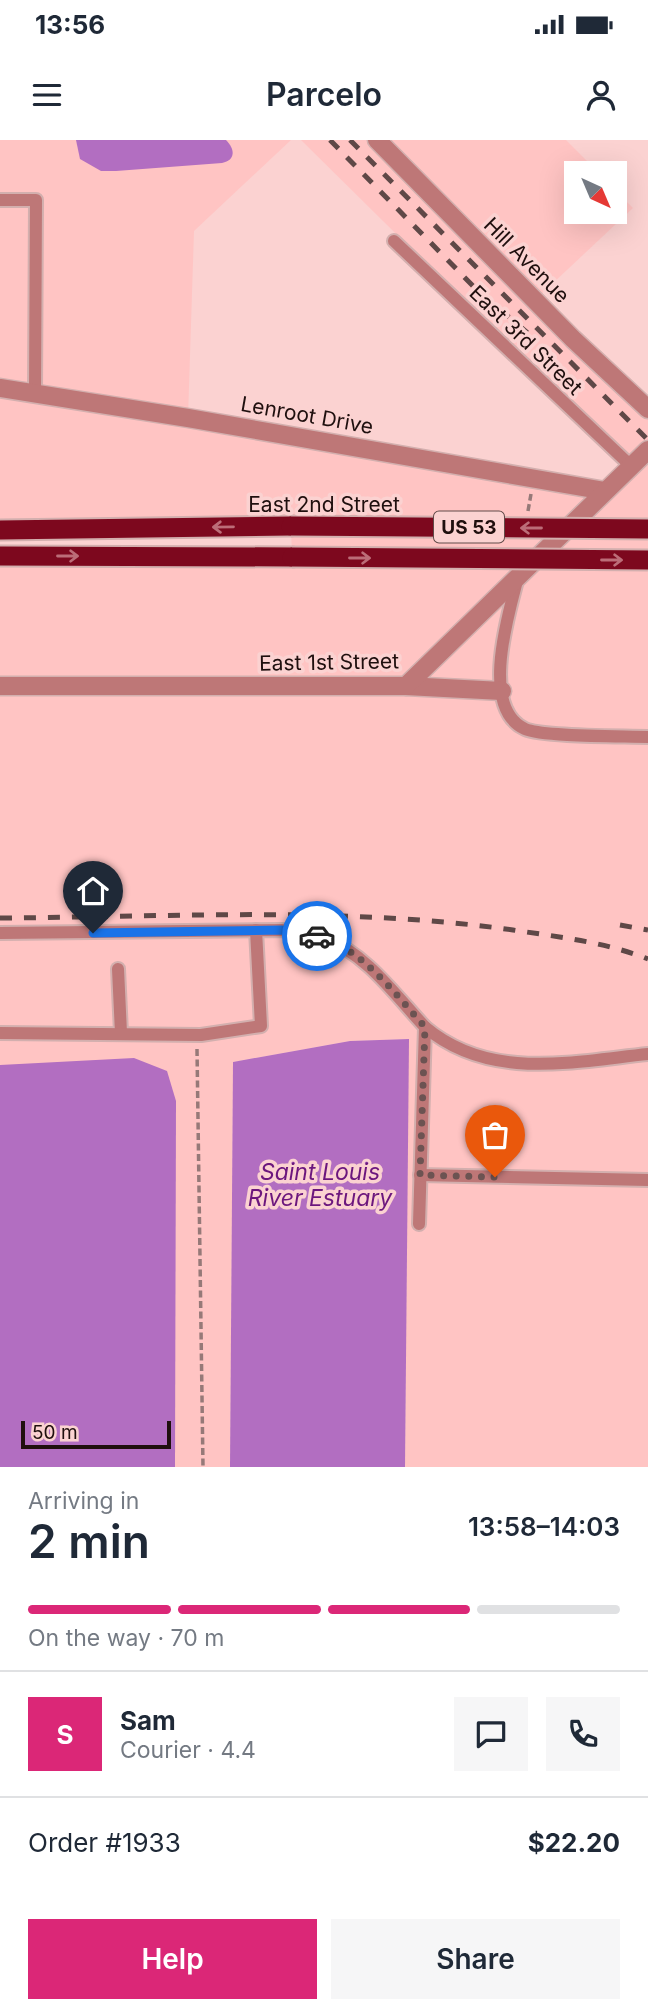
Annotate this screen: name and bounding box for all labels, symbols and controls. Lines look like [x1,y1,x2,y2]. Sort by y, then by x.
text: 13:56 [35,9,105,40]
text: Parcelo [266,75,382,114]
icon: menu [28,76,66,114]
icon: person [582,76,620,114]
north arrow [564,161,626,224]
map controls [564,161,627,224]
street label: Hill Avenue [479,212,575,308]
street label: East 3rd Street [465,280,588,400]
street label: Lenroot Drive [239,391,375,439]
street label: East 2nd Street [248,492,400,517]
road number: US 53 [434,512,504,542]
one-way arrow [211,520,234,534]
one-way arrow [520,521,543,535]
one-way arrow [56,549,79,563]
one-way arrow [348,551,371,565]
one-way arrow [600,553,623,567]
street label: East 1st Street [259,648,399,676]
pin [63,861,123,933]
icon: home [74,872,112,910]
courier [282,901,352,971]
icon: car [298,917,336,955]
pin [465,1105,525,1177]
icon: bag [476,1116,514,1154]
water label: Saint Louis River Estuary [248,1158,393,1212]
scale bar [21,1418,172,1450]
text: 50 m [32,1421,78,1444]
text: Arriving in [28,1487,139,1515]
text: 13:58–14:03 [468,1511,620,1542]
text: 2 min [28,1513,150,1569]
text: On the way · 70 m [28,1624,224,1652]
button: chat [454,1697,528,1771]
button: phone [546,1697,620,1771]
text: Sam [120,1705,176,1736]
text: S [56,1719,74,1750]
text: Courier · 4.4 [120,1736,256,1764]
text: Order #1933 [28,1827,181,1858]
text: $22.20 [528,1827,620,1858]
button: Help [28,1919,317,1999]
button: Share [331,1919,620,1999]

